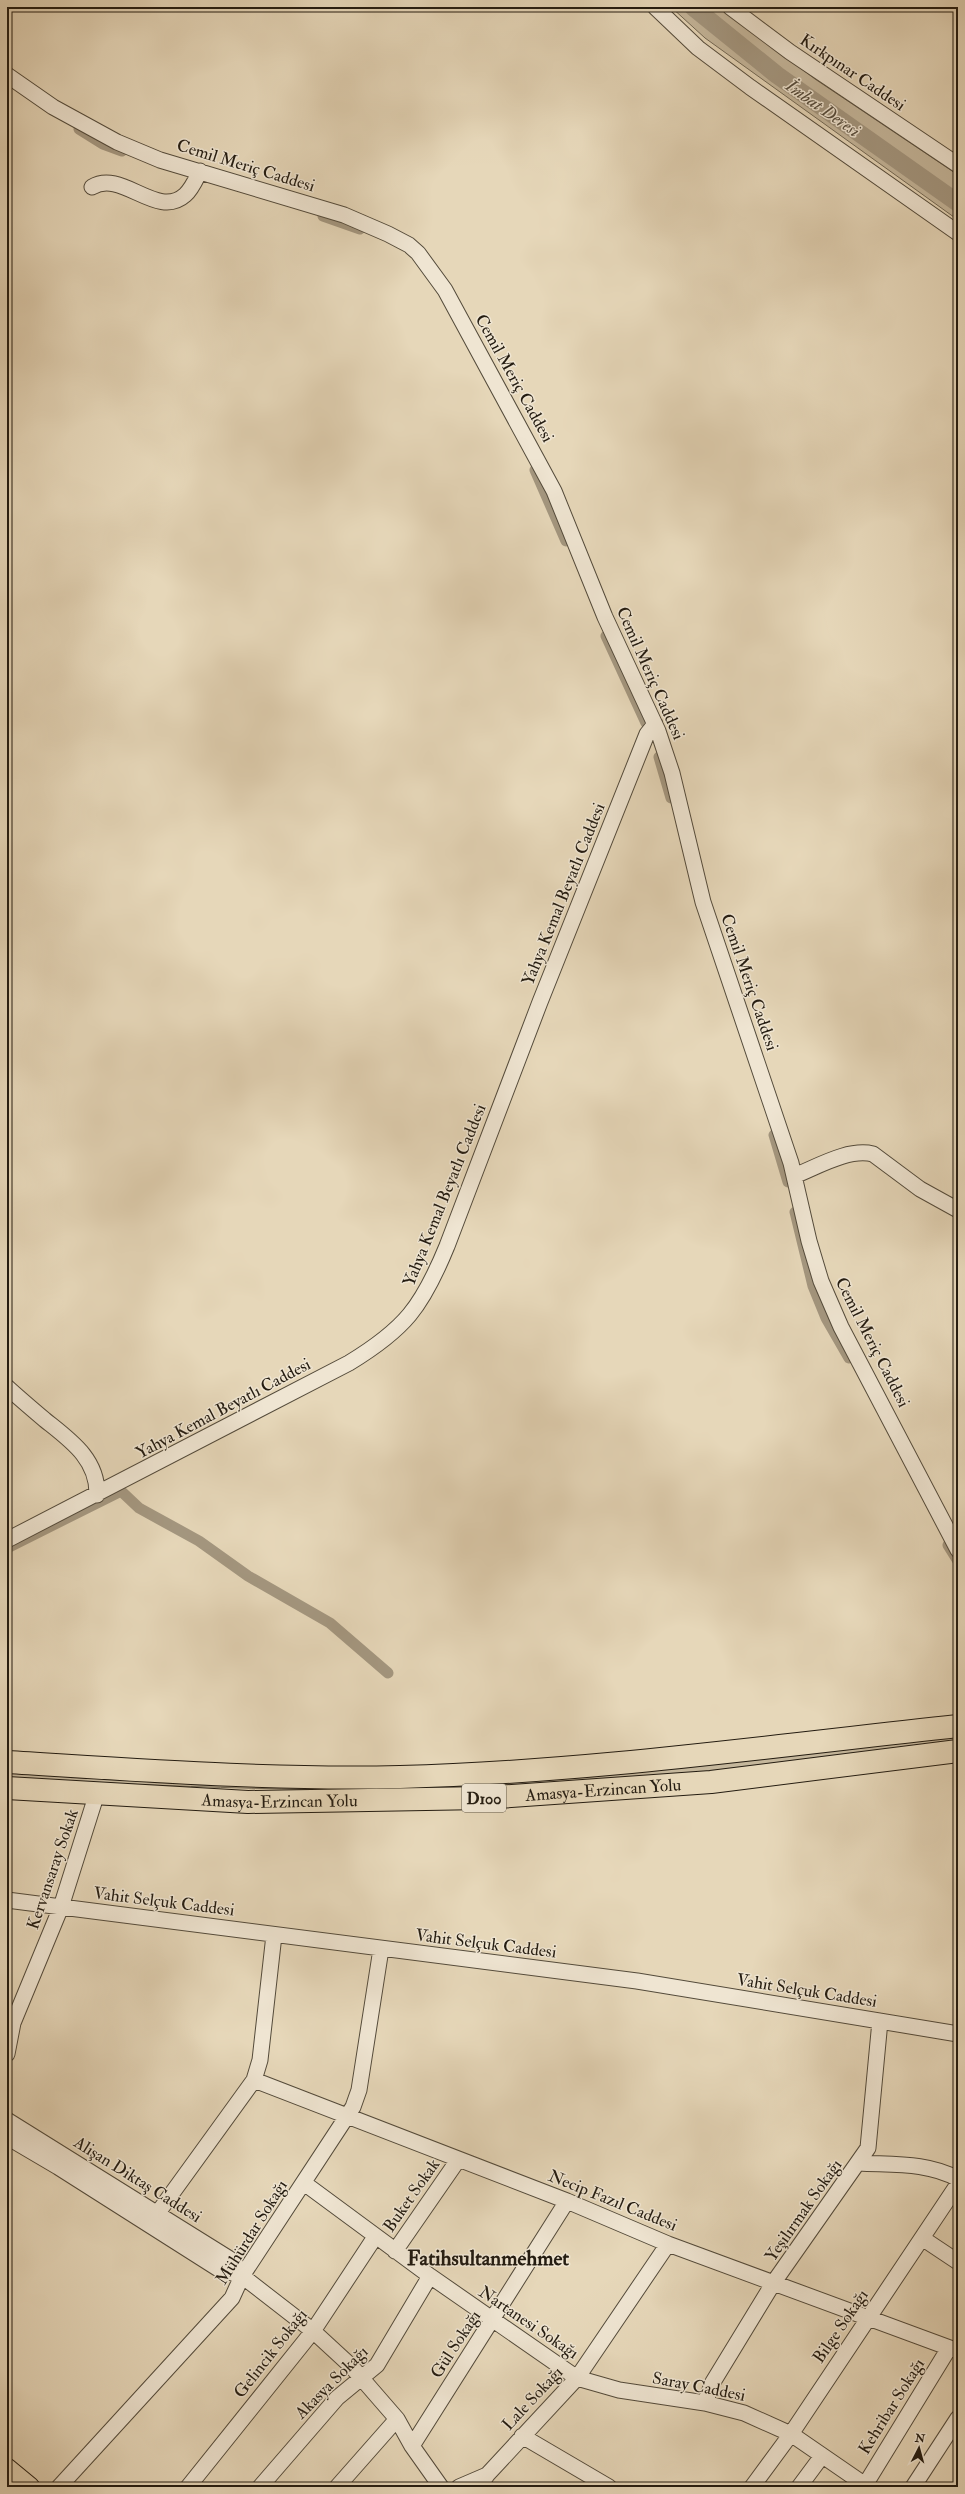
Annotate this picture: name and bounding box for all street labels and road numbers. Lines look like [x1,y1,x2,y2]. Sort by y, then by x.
street label: Kırkpınar Caddesi [795,29,910,117]
street label: Cemil Meriç Caddesi [174,134,318,197]
street label: Cemil Meriç Caddesi [471,311,559,446]
street label: Cemil Meriç Caddesi [612,603,689,743]
street label: Yahya Kemal Beyatlı Caddesi [517,799,611,989]
street label: Cemil Meriç Caddesi [716,911,783,1054]
street label: Yahya Kemal Beyatlı Caddesi [398,1100,492,1290]
street label: Cemil Meriç Caddesi [831,1274,915,1411]
street label: Yahya Kemal Beyatlı Caddesi [132,1353,315,1464]
street label: Amasya-Erzincan Yolu [524,1774,682,1806]
road number: D100 [462,1784,506,1812]
street label: Amasya-Erzincan Yolu [200,1789,358,1814]
street label: Kervansaray Sokak [22,1806,84,1932]
street label: Vahit Selçuk Caddesi [92,1882,236,1921]
street label: Vahit Selçuk Caddesi [414,1924,558,1963]
street label: Vahit Selçuk Caddesi [735,1969,879,2012]
street label: Alişan Diktaş Caddesi [69,2131,206,2227]
street label: Buket Sokak [379,2155,444,2236]
street label: Yeşilırmak Sokağı [760,2155,847,2266]
street label: Necip Fazıl Caddesi [545,2165,681,2237]
street label: Mühürdar Sokağı [211,2176,292,2289]
street label: Nartanesi Sokağı [475,2281,583,2364]
street label: Bilge Sokağı [808,2285,873,2367]
street label: Gelincik Sokağı [229,2304,312,2402]
street label: Gül Sokağı [426,2306,485,2382]
street label: Akasya Sokağı [290,2341,373,2425]
street label: Kehribar Sokağı [854,2354,929,2458]
street label: Lale Sokağı [497,2362,568,2435]
street label: Saray Caddesi [650,2367,748,2407]

